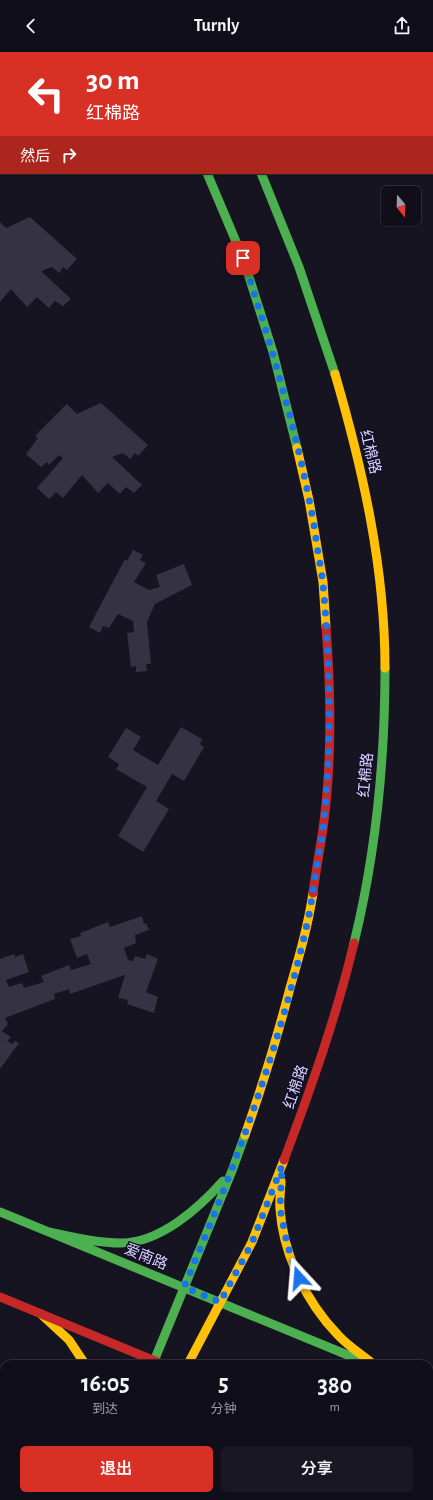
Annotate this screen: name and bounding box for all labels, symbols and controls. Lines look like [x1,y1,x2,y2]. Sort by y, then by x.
icon: back [20,15,42,37]
icon: share [391,15,413,37]
text: Turnly [194,17,239,35]
text: 30 m [86,67,139,95]
icon: left [20,68,72,120]
text: 红棉路 [86,105,140,123]
icon: right [58,144,80,166]
text: 然后 [20,149,50,164]
north arrow [381,186,421,226]
map controls [381,186,421,226]
pin [226,241,260,275]
icon: arrive [232,247,254,269]
street label: 红棉路 [357,428,384,476]
street label: 红棉路 [356,752,375,798]
street label: 红棉路 [281,1063,310,1111]
street label: 爱南路 [122,1241,170,1272]
position arrow [278,1257,320,1299]
text: 16:05 [81,1372,130,1396]
text: 5 [218,1372,229,1396]
text: 380 [317,1374,352,1398]
text: m [330,1401,340,1414]
text: 到达 [92,1403,118,1416]
text: 分钟 [210,1403,236,1416]
button: 退出 [20,1446,213,1492]
button: 分享 [221,1446,413,1492]

